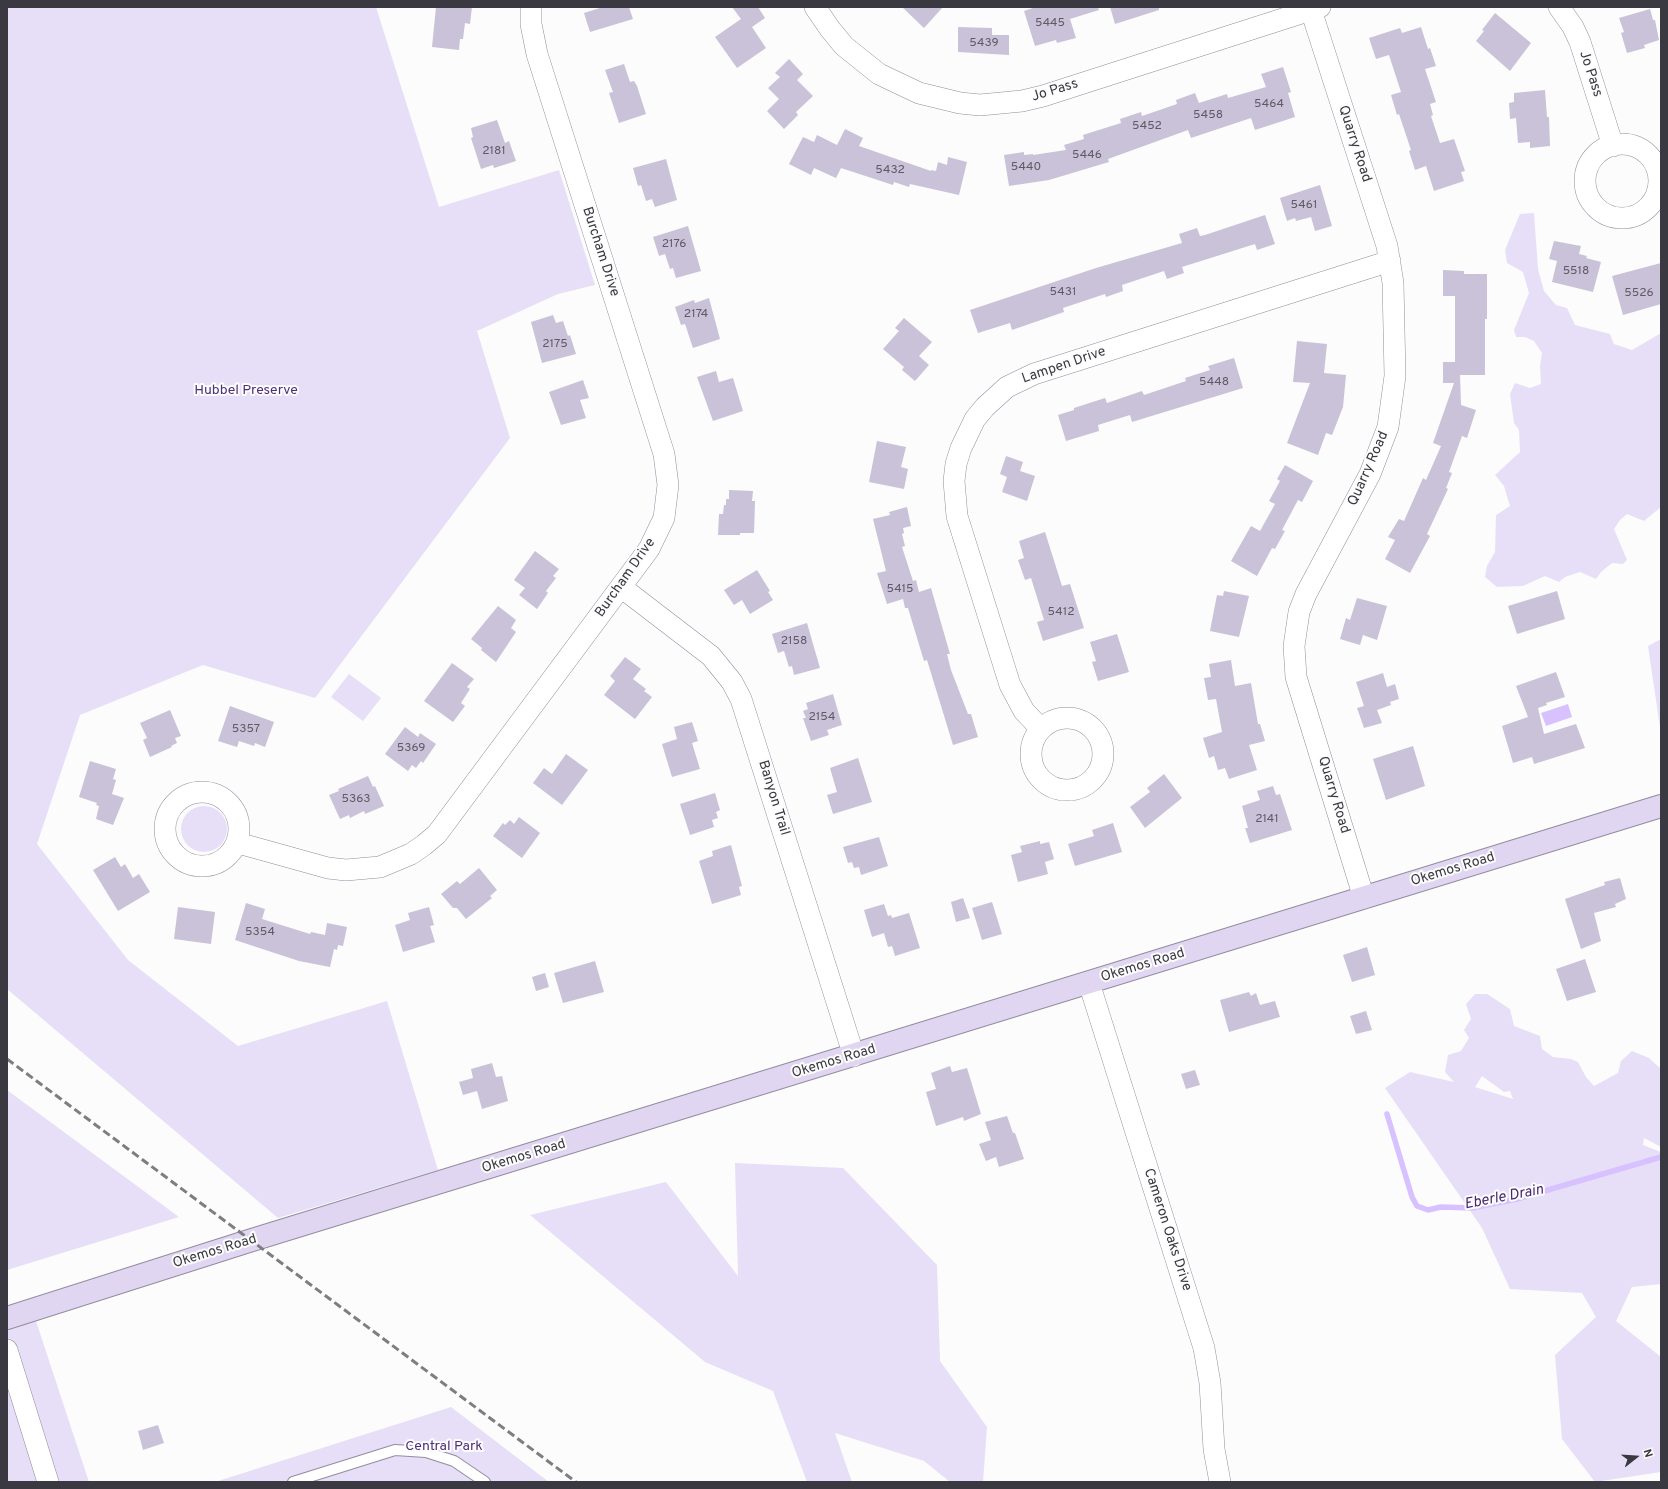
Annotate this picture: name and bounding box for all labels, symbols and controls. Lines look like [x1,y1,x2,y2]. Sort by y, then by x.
house number: 5445 [1035,17,1065,31]
house number: 5439 [969,37,999,51]
street label: Jo Pass [1575,49,1605,99]
street label: Jo Pass [1030,76,1080,106]
house number: 5464 [1254,98,1284,112]
street label: Quarry Road [1334,103,1374,185]
house number: 5458 [1193,109,1223,123]
house number: 5452 [1132,120,1162,134]
house number: 2181 [482,145,506,159]
house number: 5446 [1072,149,1102,163]
house number: 5440 [1011,161,1041,175]
house number: 5432 [875,164,905,178]
house number: 5461 [1291,199,1317,213]
street label: Burcham Drive [578,205,622,299]
house number: 2176 [662,238,686,252]
house number: 5518 [1563,265,1589,279]
house number: 5431 [1050,286,1076,300]
house number: 5526 [1624,287,1654,301]
house number: 2174 [684,308,708,322]
house number: 2175 [542,338,568,352]
street label: Lampen Drive [1020,344,1108,388]
house number: 5448 [1199,376,1229,390]
park label: Hubbel Preserve [194,383,298,399]
street label: Quarry Road [1345,429,1393,509]
street label: Burcham Drive [592,535,660,621]
house number: 5415 [886,583,914,597]
house number: 5412 [1048,606,1074,620]
house number: 2158 [781,635,807,649]
house number: 2154 [809,711,835,725]
house number: 5357 [232,723,260,737]
house number: 5369 [397,742,425,756]
street label: Quarry Road [1313,754,1353,836]
street label: Banyon Trail [754,758,792,838]
house number: 5363 [341,793,371,807]
house number: 2141 [1255,813,1279,827]
street label: Okemos Road [1409,849,1497,891]
house number: 5354 [245,926,275,940]
street label: Okemos Road [1099,945,1187,987]
street label: Okemos Road [790,1041,878,1083]
street label: Okemos Road [480,1136,568,1178]
street label: Cameron Oaks Drive [1139,1167,1195,1293]
water label: Eberle Drain [1463,1182,1545,1214]
street label: Okemos Road [171,1231,259,1273]
north arrow [1616,1437,1656,1477]
park label: Central Park [405,1439,483,1455]
text: N [1640,1448,1655,1459]

